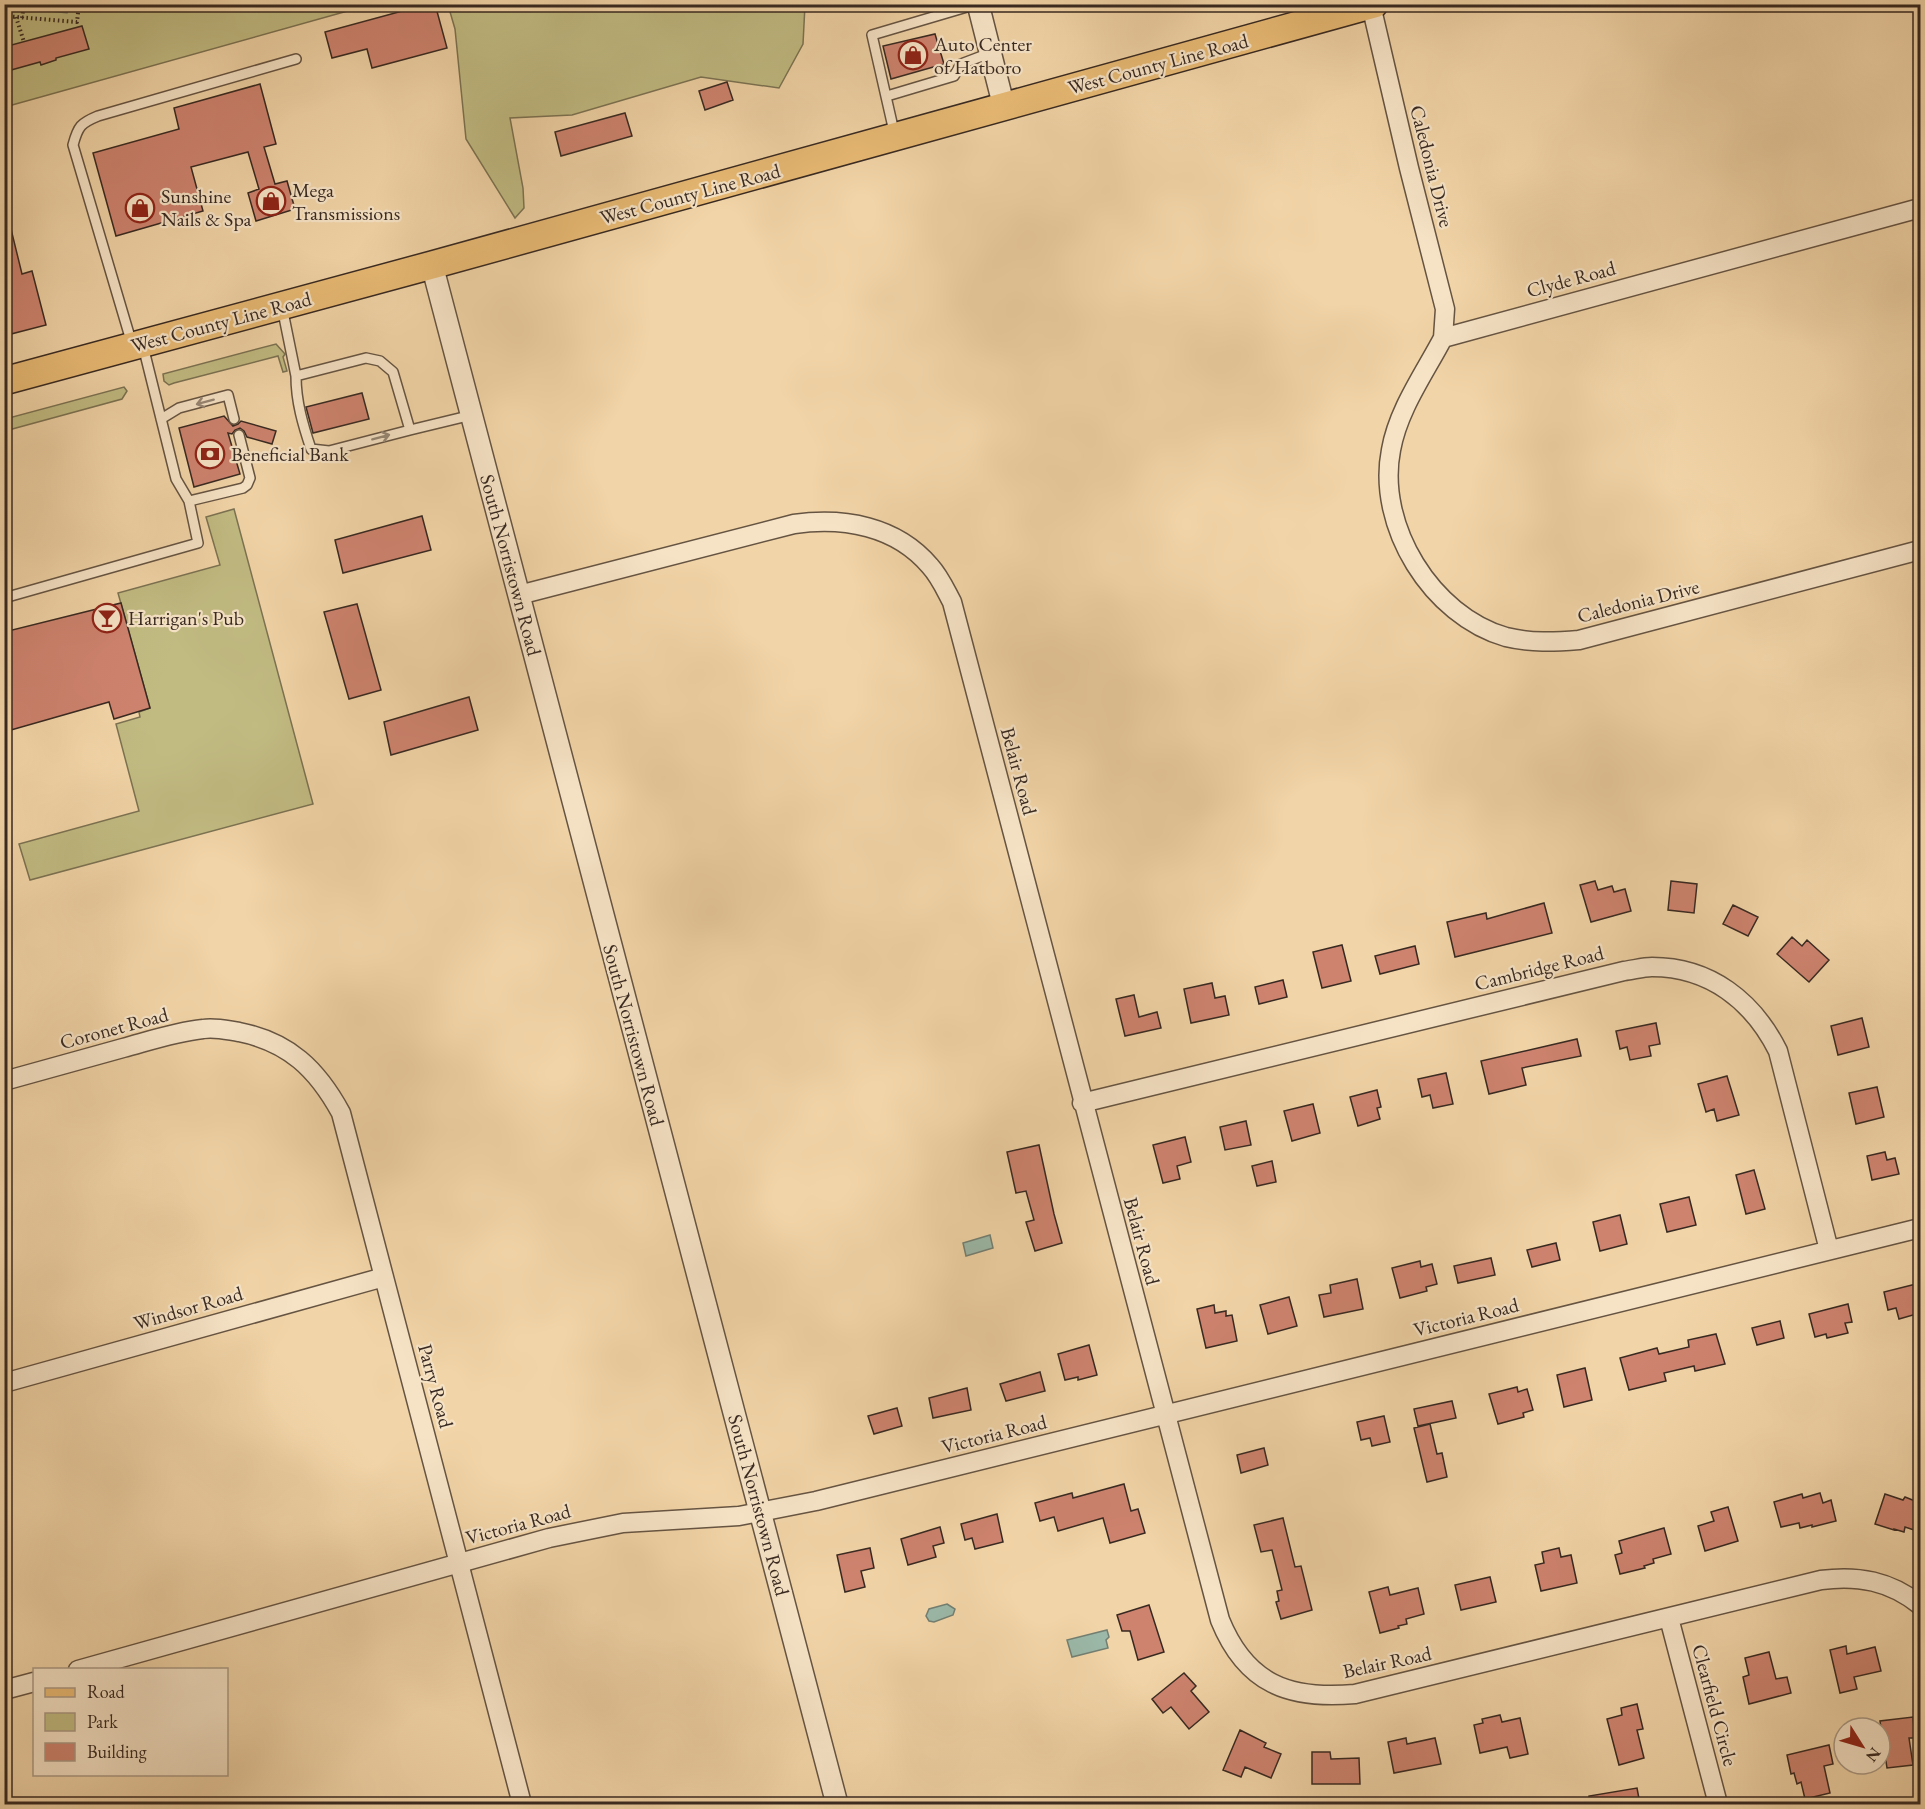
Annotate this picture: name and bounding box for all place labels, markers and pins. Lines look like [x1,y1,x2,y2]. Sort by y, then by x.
place label: Auto Center of Hatboro [933,31,1032,80]
shop icon: Auto Center of Hatboro [897,39,929,71]
place label: Mega Transmissions [292,177,400,226]
place label: Sunshine Nails & Spa [161,183,251,232]
shop icon: Mega Transmissions [255,185,287,217]
shop icon: Sunshine Nails & Spa [124,192,156,224]
bank icon: Beneficial Bank [194,438,226,470]
place label: Beneficial Bank [231,441,349,467]
bar icon: Harrigan's Pub [91,602,123,634]
place label: Harrigan's Pub [128,605,244,631]

